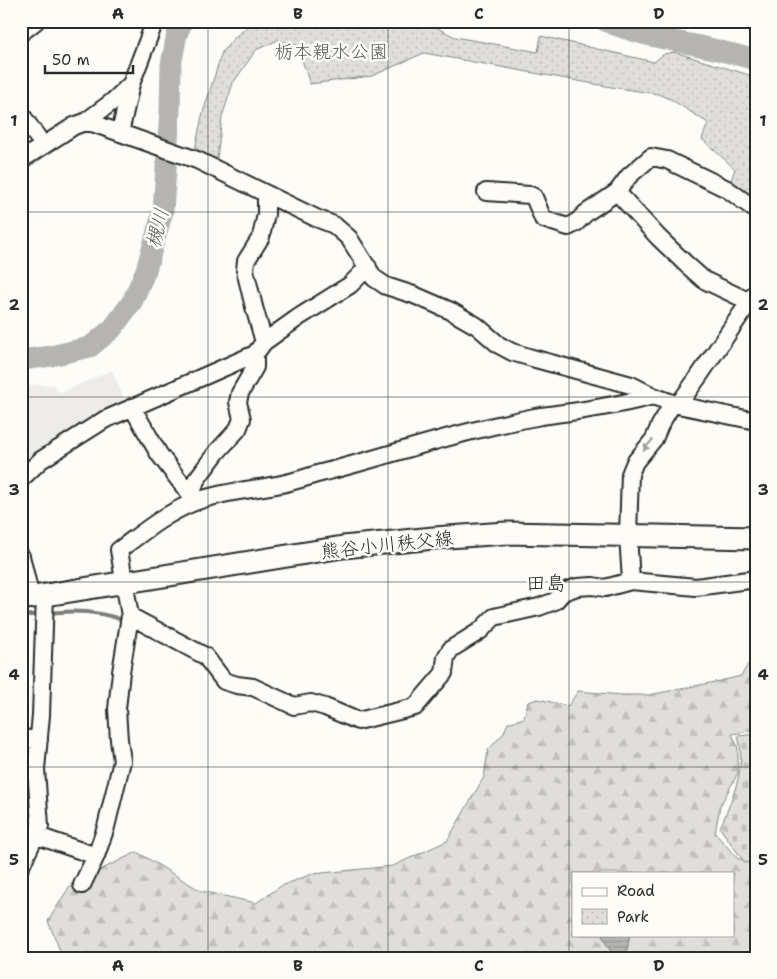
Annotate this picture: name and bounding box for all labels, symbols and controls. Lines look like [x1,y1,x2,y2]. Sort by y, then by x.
text: A [112,3,124,24]
text: B [293,3,303,24]
text: C [474,3,484,24]
text: D [653,3,665,24]
park label: 栃本親水公園 [274,39,388,64]
scale bar [45,42,132,74]
text: 50 m [52,50,90,70]
text: 1 [10,110,18,131]
text: 1 [759,110,767,131]
water label: 槻川 [140,205,174,251]
text: 2 [8,294,20,315]
text: 2 [757,294,769,315]
one-way arrow [643,438,654,451]
text: 3 [8,479,20,500]
text: 3 [757,479,769,500]
street label: 熊谷小川秩父線 [320,525,455,564]
district label: 田島 [526,570,566,596]
text: 4 [8,664,20,685]
text: 4 [757,664,769,685]
text: 5 [9,849,19,870]
text: 5 [758,849,768,870]
legend [572,872,734,936]
text: Road [617,881,655,901]
text: Park [617,907,649,927]
text: A [112,955,124,976]
text: B [293,955,303,976]
text: C [474,955,484,976]
text: D [653,955,665,976]

